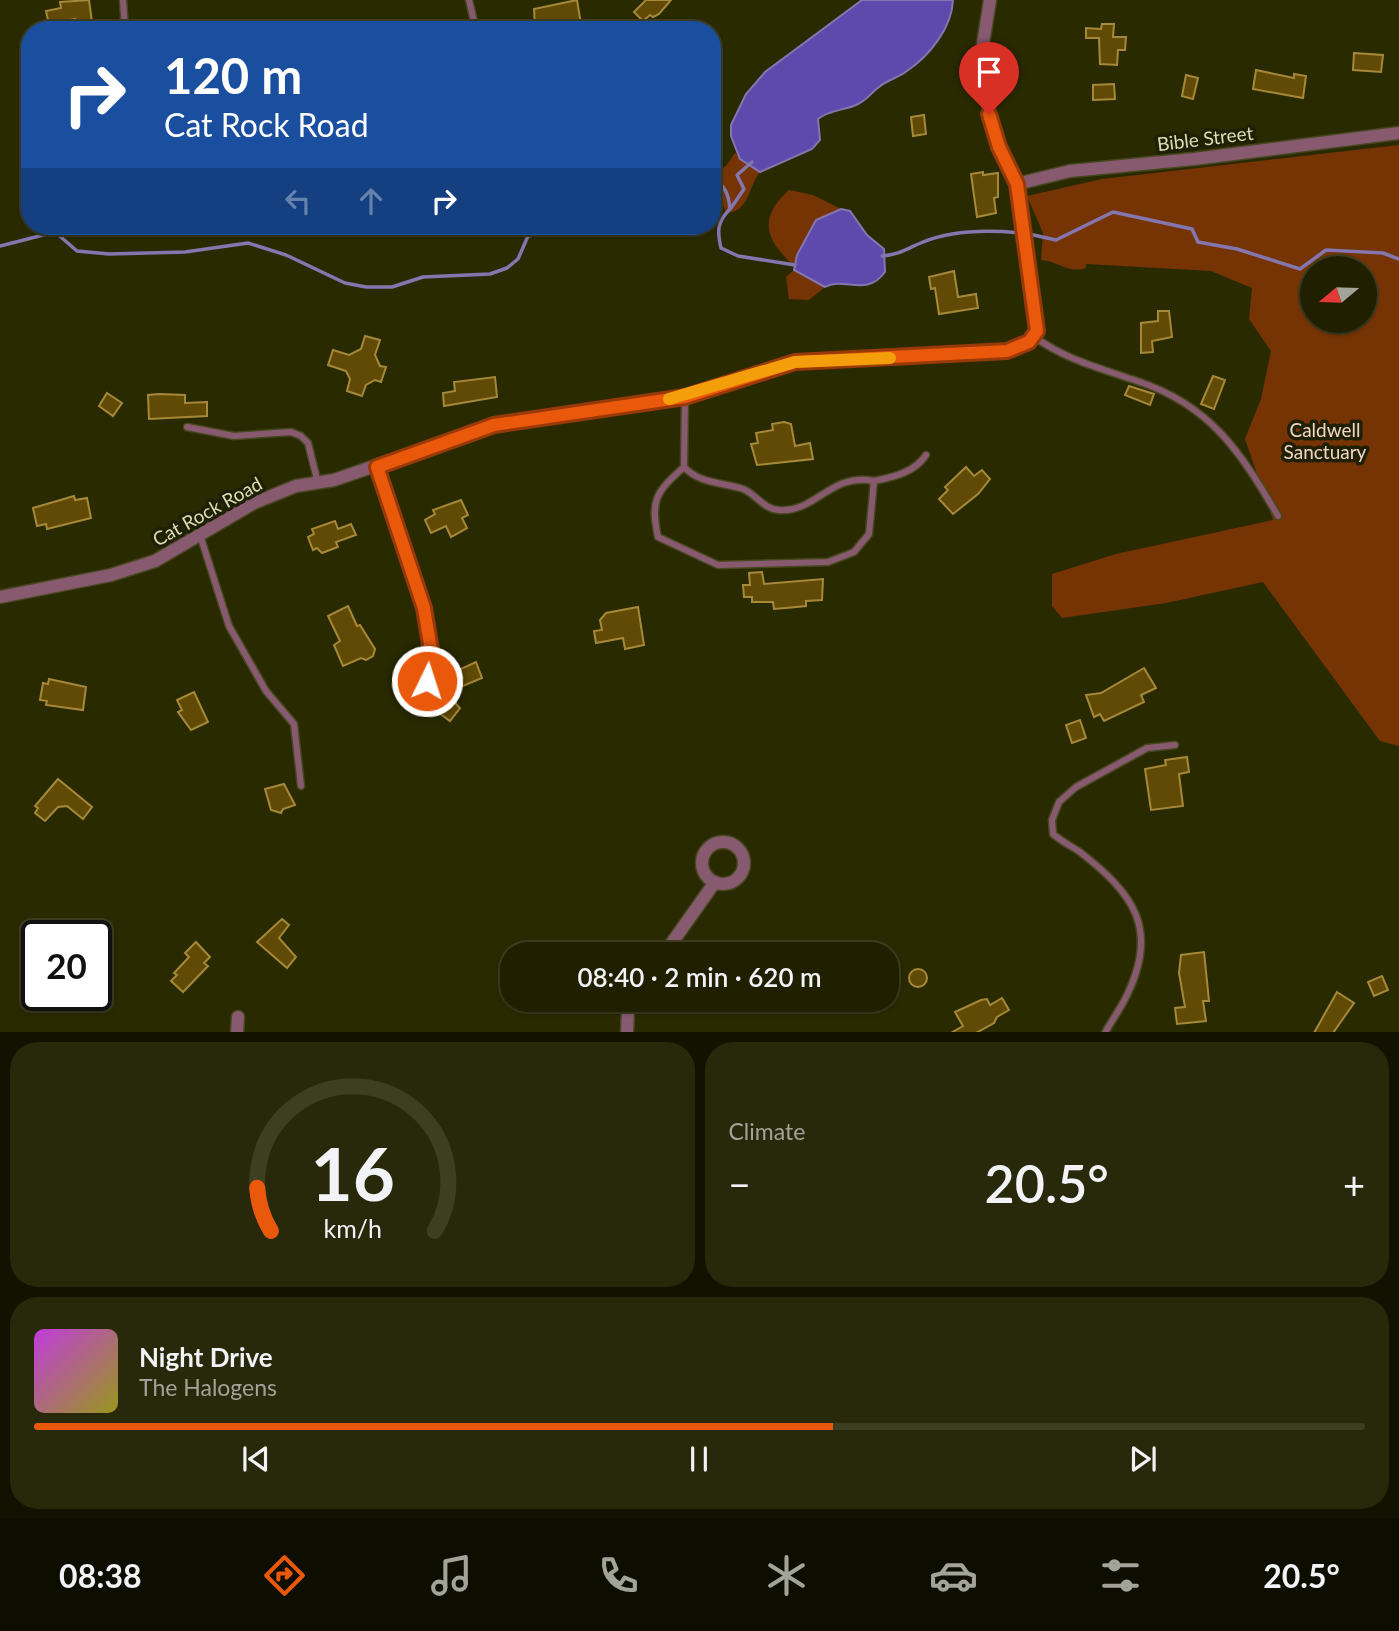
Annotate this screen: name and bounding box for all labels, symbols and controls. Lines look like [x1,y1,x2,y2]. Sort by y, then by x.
pin [959,42,1019,114]
text: 120 m [164,46,302,104]
icon: right [49,49,140,140]
icon: arrive [970,53,1008,91]
text: Cat Rock Road [164,105,369,144]
street label: Bible Street [1156,121,1255,155]
icon: left [279,182,317,220]
icon: ahead [352,182,390,220]
icon: right [425,182,463,220]
north arrow [1300,256,1377,332]
map controls [1300,256,1377,333]
park label: Caldwell Sanctuary [1284,418,1367,463]
street label: Cat Rock Road [148,471,266,551]
position arrow [390,644,464,718]
speed limit sign: 20 [21,920,112,1011]
text: 08:40 · 2 min · 620 m [577,961,822,993]
text: Climate [729,1117,805,1145]
text: 16 [310,1129,394,1217]
text: 20.5° [985,1152,1109,1214]
text: − [729,1161,751,1207]
text: + [1343,1161,1365,1207]
text: km/h [323,1212,382,1242]
text: Night Drive [139,1341,273,1373]
text: The Halogens [139,1373,277,1401]
icon: previous [237,1440,275,1478]
icon: pause [680,1440,718,1478]
icon: next [1124,1440,1162,1478]
icon: directions [260,1551,309,1600]
icon: music [427,1551,476,1600]
icon: phone [594,1551,643,1600]
icon: climate [762,1551,811,1600]
icon: car [929,1551,978,1600]
icon: filters [1096,1551,1145,1600]
text: 08:38 [59,1556,142,1595]
text: 20.5° [1263,1556,1340,1595]

